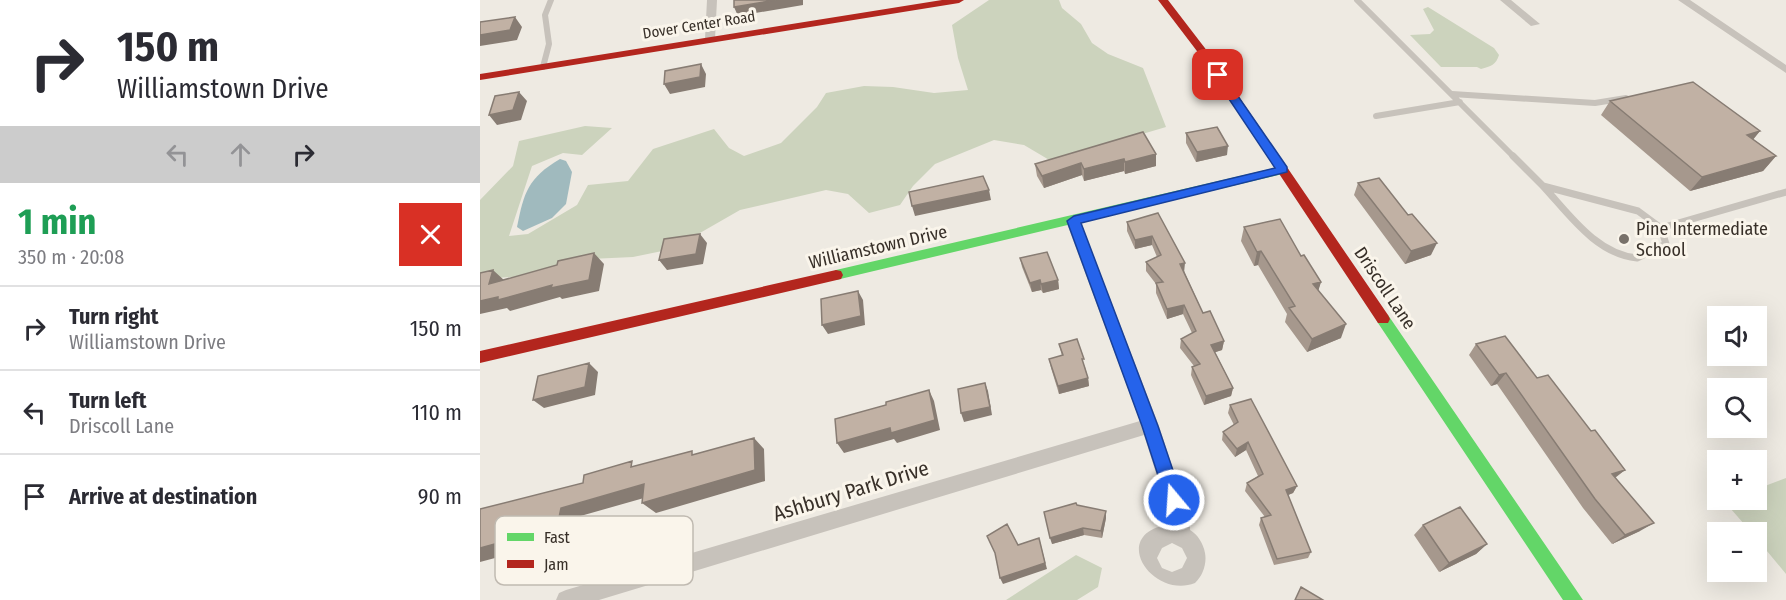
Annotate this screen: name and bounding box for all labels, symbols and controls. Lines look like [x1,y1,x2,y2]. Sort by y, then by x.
street label: Dover Center Road [641,7,757,43]
text: 150 m [117,22,219,72]
icon: right [18,24,96,102]
pin [1192,49,1243,100]
icon: arrive [1201,58,1234,91]
text: Williamstown Drive [117,73,329,105]
icon: left [161,138,194,171]
icon: ahead [224,138,257,171]
icon: right [287,138,320,171]
text: 1 min [18,200,96,244]
button: close [399,203,462,266]
place label: Pine Intermediate School [1636,218,1768,261]
street label: Williamstown Drive [807,220,949,274]
marker: Pine Intermediate School [1617,232,1631,246]
street label: Driscoll Lane [1349,243,1421,333]
text: 350 m · 20:08 [18,245,124,269]
text: Turn right [69,303,158,330]
map controls [1707,306,1767,582]
button: sound [1707,306,1767,366]
icon: right [18,312,51,345]
text: 150 m [410,315,462,342]
text: Williamstown Drive [69,330,226,354]
button: search [1707,378,1767,438]
text: Turn left [69,387,147,414]
icon: left [18,396,51,429]
text: 110 m [412,399,462,426]
text: Driscoll Lane [69,414,174,438]
button: + [1707,450,1767,510]
street label: Ashbury Park Drive [770,455,932,527]
position arrow [1142,468,1206,532]
icon: arrive [18,480,51,513]
text: Arrive at destination [69,483,257,510]
text: 90 m [418,483,462,510]
legend [495,516,693,585]
button: − [1707,522,1767,582]
text: Fast [544,528,571,547]
text: Jam [544,555,569,574]

